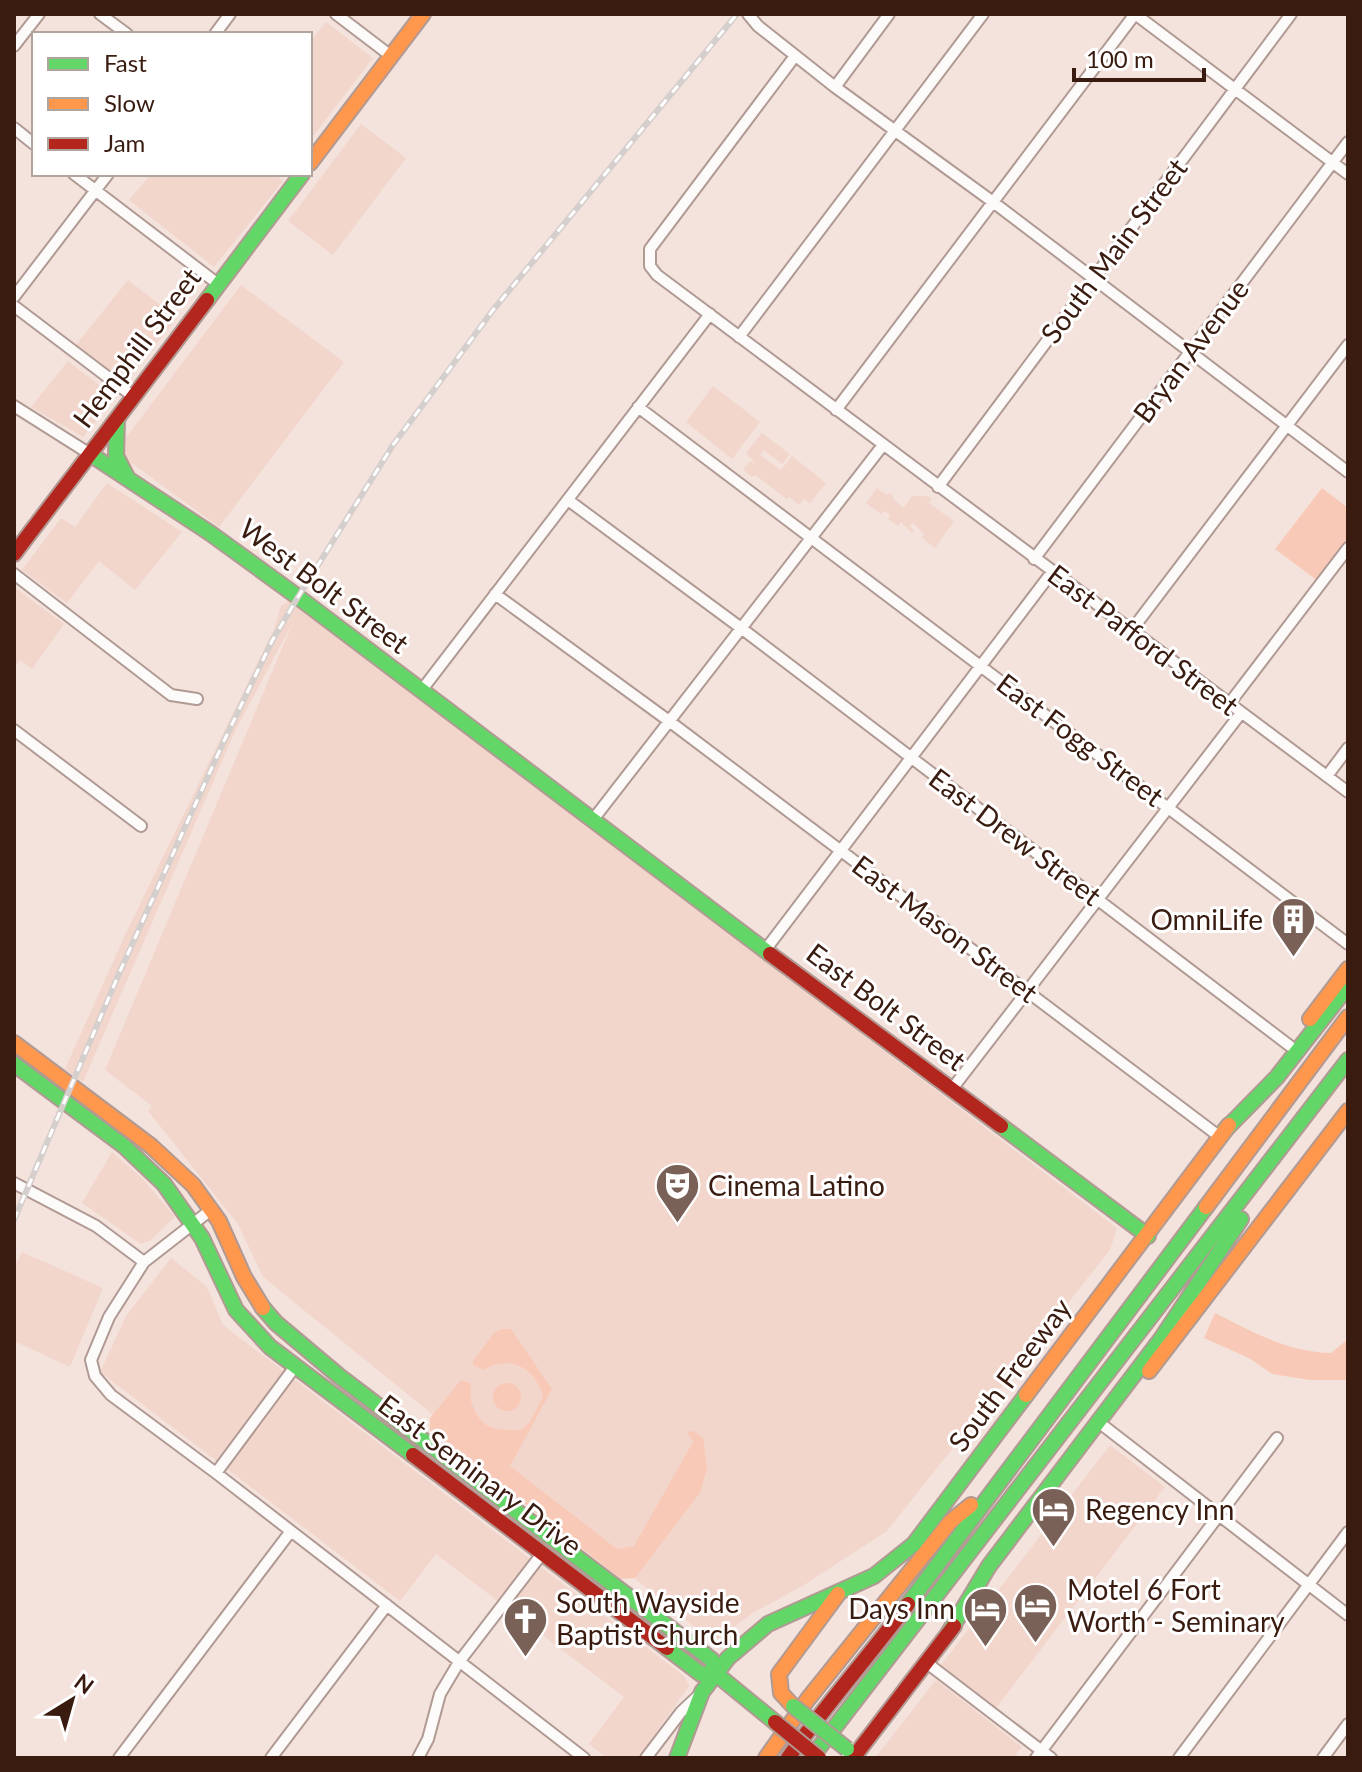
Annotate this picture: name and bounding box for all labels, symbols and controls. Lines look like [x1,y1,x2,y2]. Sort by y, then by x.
legend [32,32,312,176]
scale bar [1074,32,1204,82]
text: 100 m [1086,44,1154,73]
text: Fast [104,48,147,77]
text: Slow [104,88,155,117]
text: Jam [104,128,145,157]
street label: South Main Street [1033,151,1194,349]
street label: Hemphill Street [65,261,207,434]
street label: Bryan Avenue [1125,272,1255,429]
street label: West Bolt Street [233,511,416,660]
street label: East Pafford Street [1042,557,1246,722]
street label: East Fogg Street [991,666,1171,813]
street label: East Drew Street [923,760,1108,912]
street label: East Mason Street [846,847,1045,1009]
building icon: OmniLife [1270,896,1318,959]
place label: OmniLife [1150,902,1263,936]
street label: East Bolt Street [800,935,973,1077]
theatre icon: Cinema Latino [653,1162,701,1225]
place label: Cinema Latino [708,1168,885,1202]
street label: South Freeway [941,1291,1078,1458]
street label: East Seminary Drive [372,1387,589,1562]
hotel icon: Regency Inn [1030,1486,1078,1549]
place label: Regency Inn [1085,1492,1234,1526]
place label: Motel 6 Fort Worth - Seminary [1067,1572,1285,1638]
hotel icon: Motel 6 Fort Worth - Seminary [1012,1582,1060,1645]
place label: South Wayside Baptist Church [556,1585,740,1651]
hotel icon: Days Inn [962,1585,1010,1648]
place label: Days Inn [848,1591,955,1625]
church icon: South Wayside Baptist Church [501,1595,549,1658]
north arrow [32,1660,112,1740]
text: N [69,1668,99,1700]

